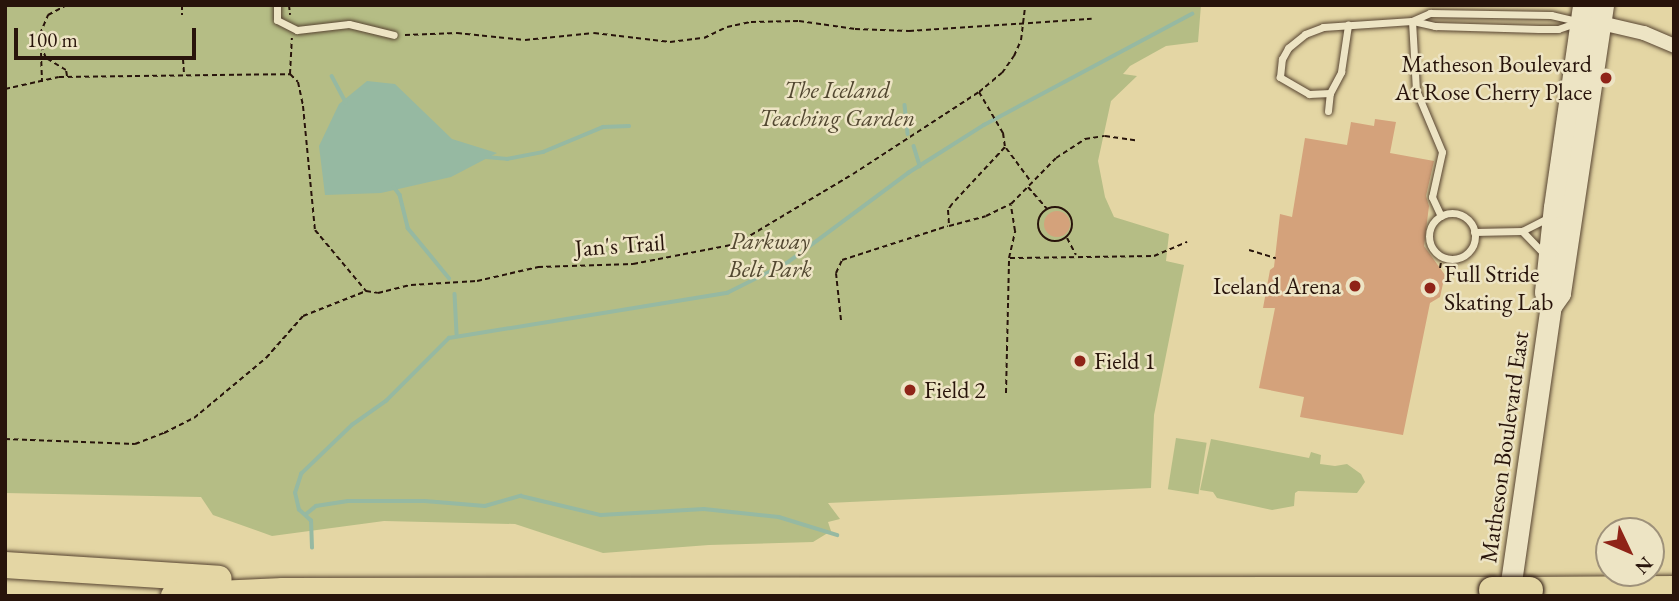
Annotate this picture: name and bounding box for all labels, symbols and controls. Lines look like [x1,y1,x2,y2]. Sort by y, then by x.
scale bar [18,14,200,58]
text: 100 m [27,26,78,53]
place label: Matheson Boulevard At Rose Cherry Place [1395,50,1592,106]
marker: Matheson Boulevard At Rose Cherry Place [1598,70,1614,86]
park label: The Iceland Teaching Garden [759,76,915,132]
street label: Jan's Trail [574,227,666,263]
park label: Parkway Belt Park [728,227,812,283]
place label: Full Stride Skating Lab [1444,260,1553,316]
place label: Iceland Arena [1213,272,1341,300]
marker: Iceland Arena [1347,278,1363,294]
marker: Full Stride Skating Lab [1422,280,1438,296]
street label: Matheson Boulevard East [1474,329,1534,565]
place label: Field 1 [1094,347,1156,375]
marker: Field 1 [1072,353,1088,369]
place label: Field 2 [924,376,986,404]
marker: Field 2 [902,382,918,398]
north arrow [1595,517,1665,587]
text: N [1630,551,1658,580]

